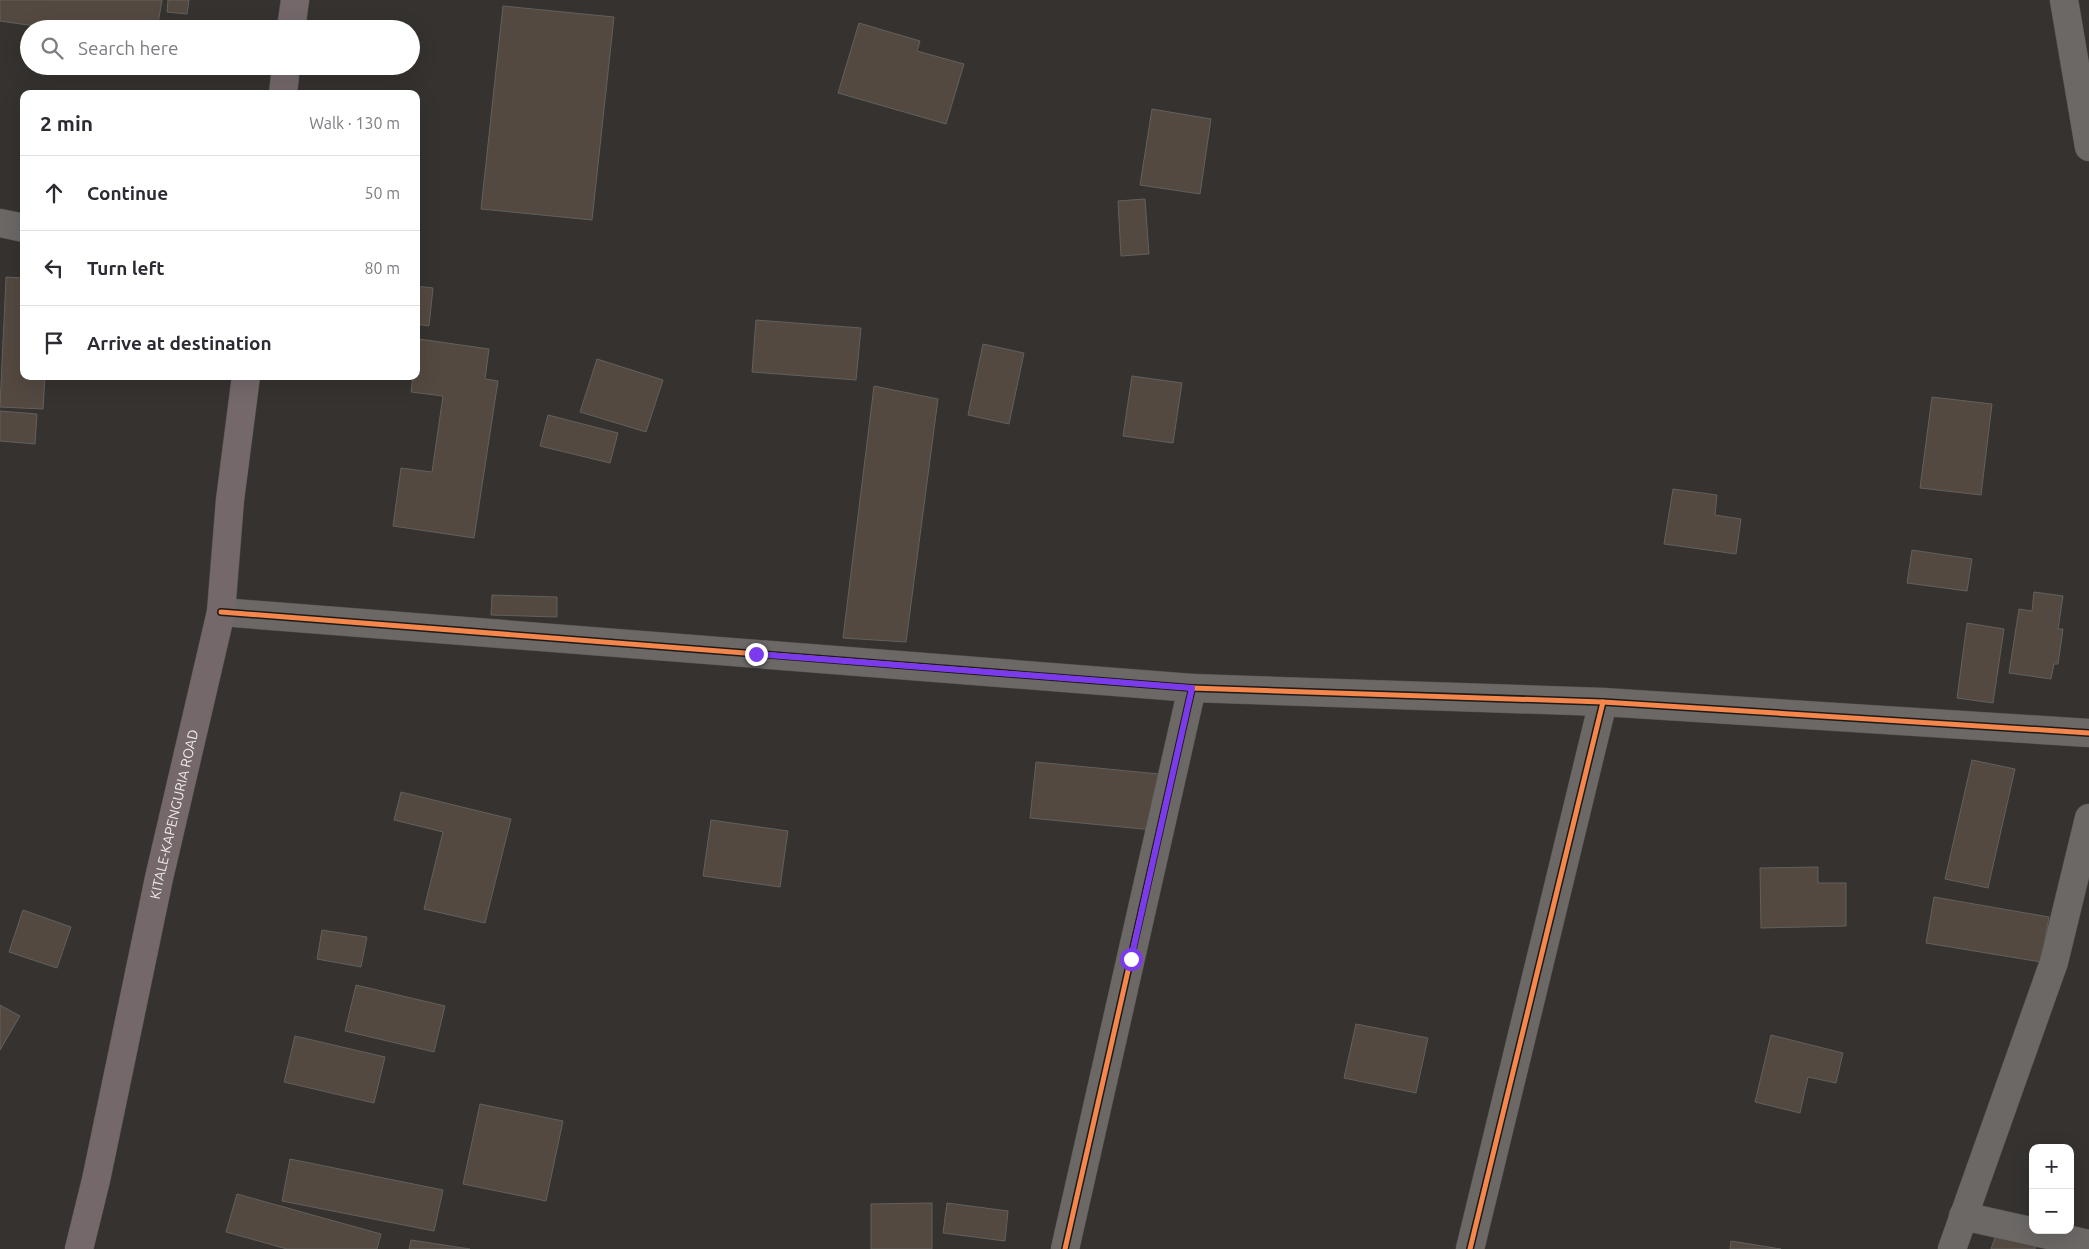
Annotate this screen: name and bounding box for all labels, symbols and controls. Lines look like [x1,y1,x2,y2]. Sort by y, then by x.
search box [20,20,420,75]
icon: search [38,34,66,62]
text: Search here [78,37,178,59]
text: 2 min [40,111,93,135]
text: Walk · 130 m [309,114,400,132]
icon: ahead [40,179,68,207]
text: Continue [87,182,168,204]
text: 50 m [364,184,400,202]
icon: left [40,254,68,282]
text: Turn left [87,257,165,279]
text: 80 m [364,259,400,277]
icon: arrive [40,329,68,357]
text: Arrive at destination [87,332,272,354]
route end [745,643,768,666]
street label: KITALE-KAPENGURIA ROAD [147,728,201,901]
route start [1120,948,1143,971]
map controls [2029,1144,2074,1234]
button: + [2029,1144,2074,1189]
button: − [2029,1189,2074,1234]

